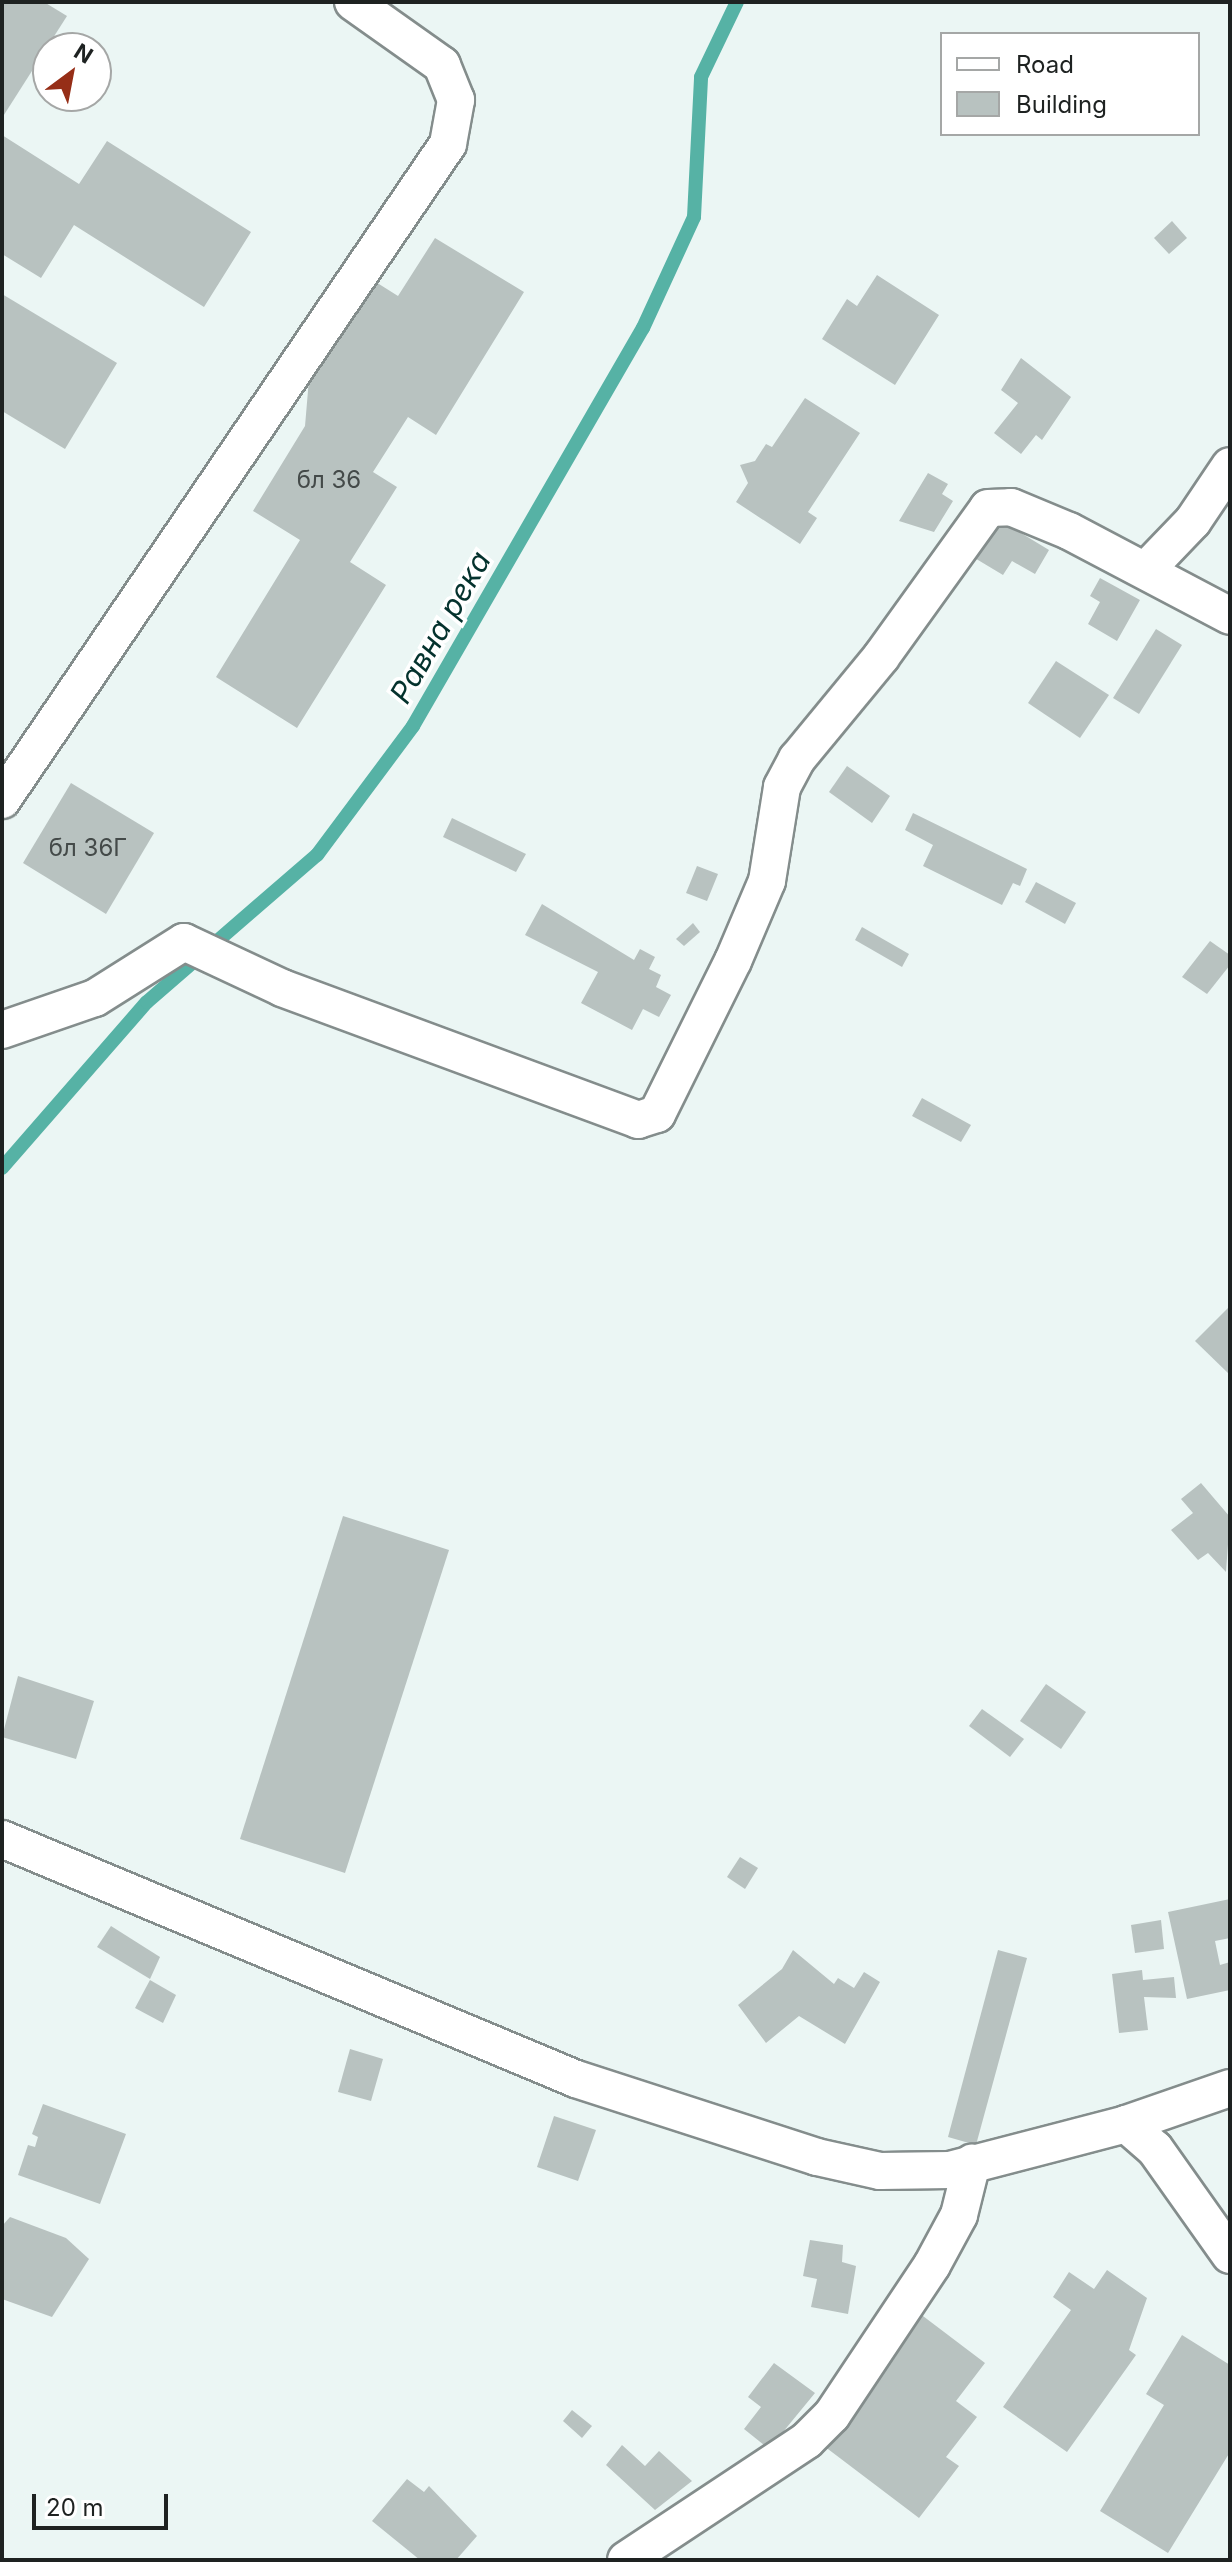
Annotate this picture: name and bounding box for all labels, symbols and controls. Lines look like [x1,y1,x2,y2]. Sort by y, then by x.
north arrow [32,32,112,112]
legend [940,32,1200,136]
text: N [70,38,98,69]
text: Road [1016,50,1074,79]
text: Building [1016,90,1107,119]
house number: бл 36 [297,466,361,494]
water label: Равна река [382,545,498,709]
house number: бл 36Г [49,834,127,862]
scale bar [36,2478,172,2528]
text: 20 m [46,2493,104,2522]

